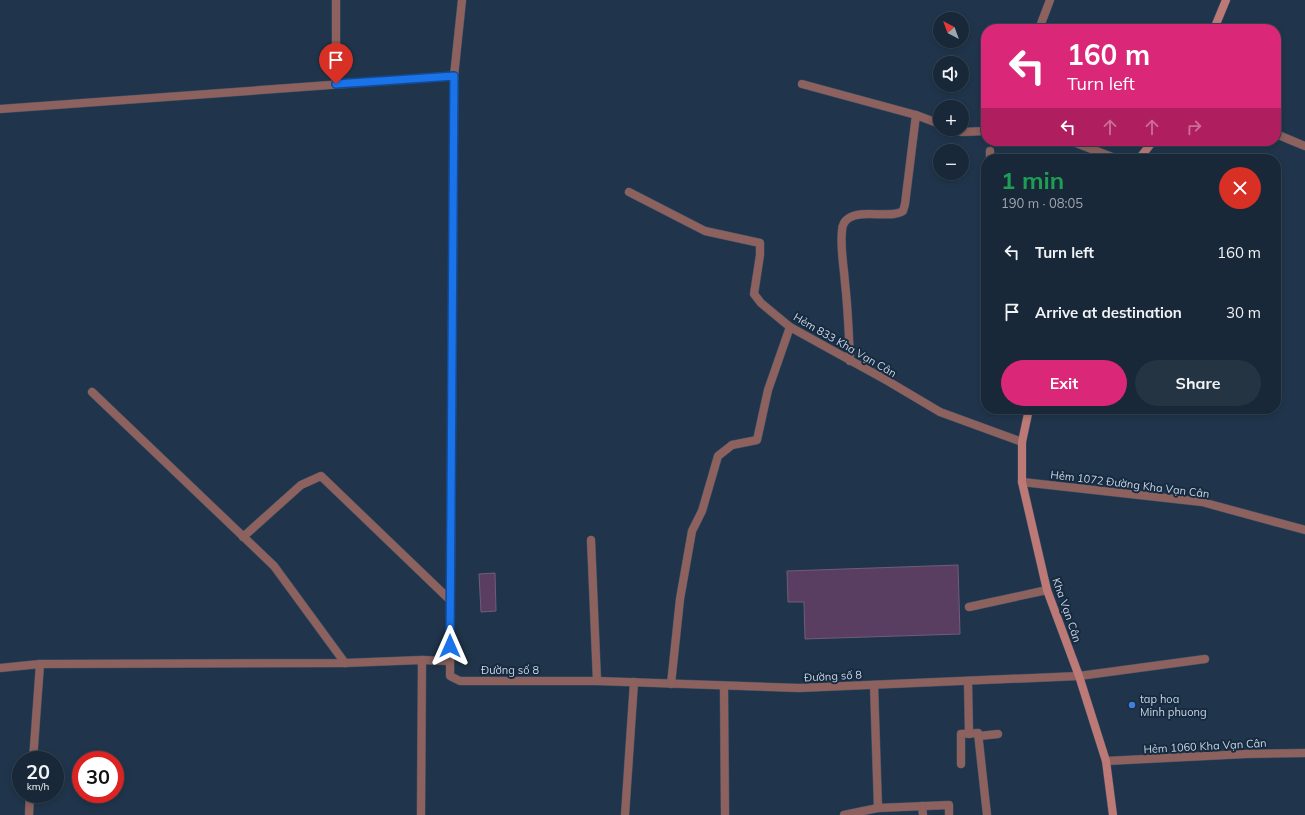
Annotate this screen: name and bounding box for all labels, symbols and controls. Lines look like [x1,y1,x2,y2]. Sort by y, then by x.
north arrow [933,12,969,48]
map controls [933,12,969,180]
text: 160 m [1067,37,1150,72]
icon: left [1001,40,1053,92]
pin [319,43,353,84]
icon: arrive [325,49,347,71]
button: sound [933,56,969,92]
text: Turn left [1067,72,1135,95]
button: + [933,100,969,136]
icon: left [1057,116,1079,138]
icon: ahead [1099,116,1121,138]
icon: ahead [1141,116,1163,138]
icon: right [1183,116,1205,138]
button: − [933,144,969,180]
text: 1 min [1001,165,1064,195]
button: close [1219,167,1261,209]
text: 190 m · 08:05 [1001,195,1083,211]
icon: left [1001,241,1023,263]
text: Turn left [1035,243,1094,262]
text: 160 m [1217,243,1261,262]
icon: arrive [1001,301,1023,323]
text: Arrive at destination [1035,303,1182,322]
text: 30 m [1226,303,1261,322]
street label: Hẻm 833 Kha Vạn Cân [791,310,899,380]
button: Exit [1001,360,1127,406]
button: Share [1135,360,1261,406]
street label: Hẻm 1072 Đường Kha Vạn Cân [1050,467,1210,501]
street label: Kha Vạn Cân [1049,576,1085,644]
position arrow [429,625,471,667]
street label: Đường số 8 [481,663,539,677]
street label: Đường số 8 [804,667,863,685]
place label: tap hoa Minh phuong [1140,692,1207,719]
marker: tap hoa Minh phuong [1127,700,1137,710]
street label: Hẻm 1060 Kha Vạn Cân [1143,736,1267,756]
speed limit sign: 30 [72,751,124,803]
text: 20 [26,759,50,784]
text: km/h [27,780,49,793]

